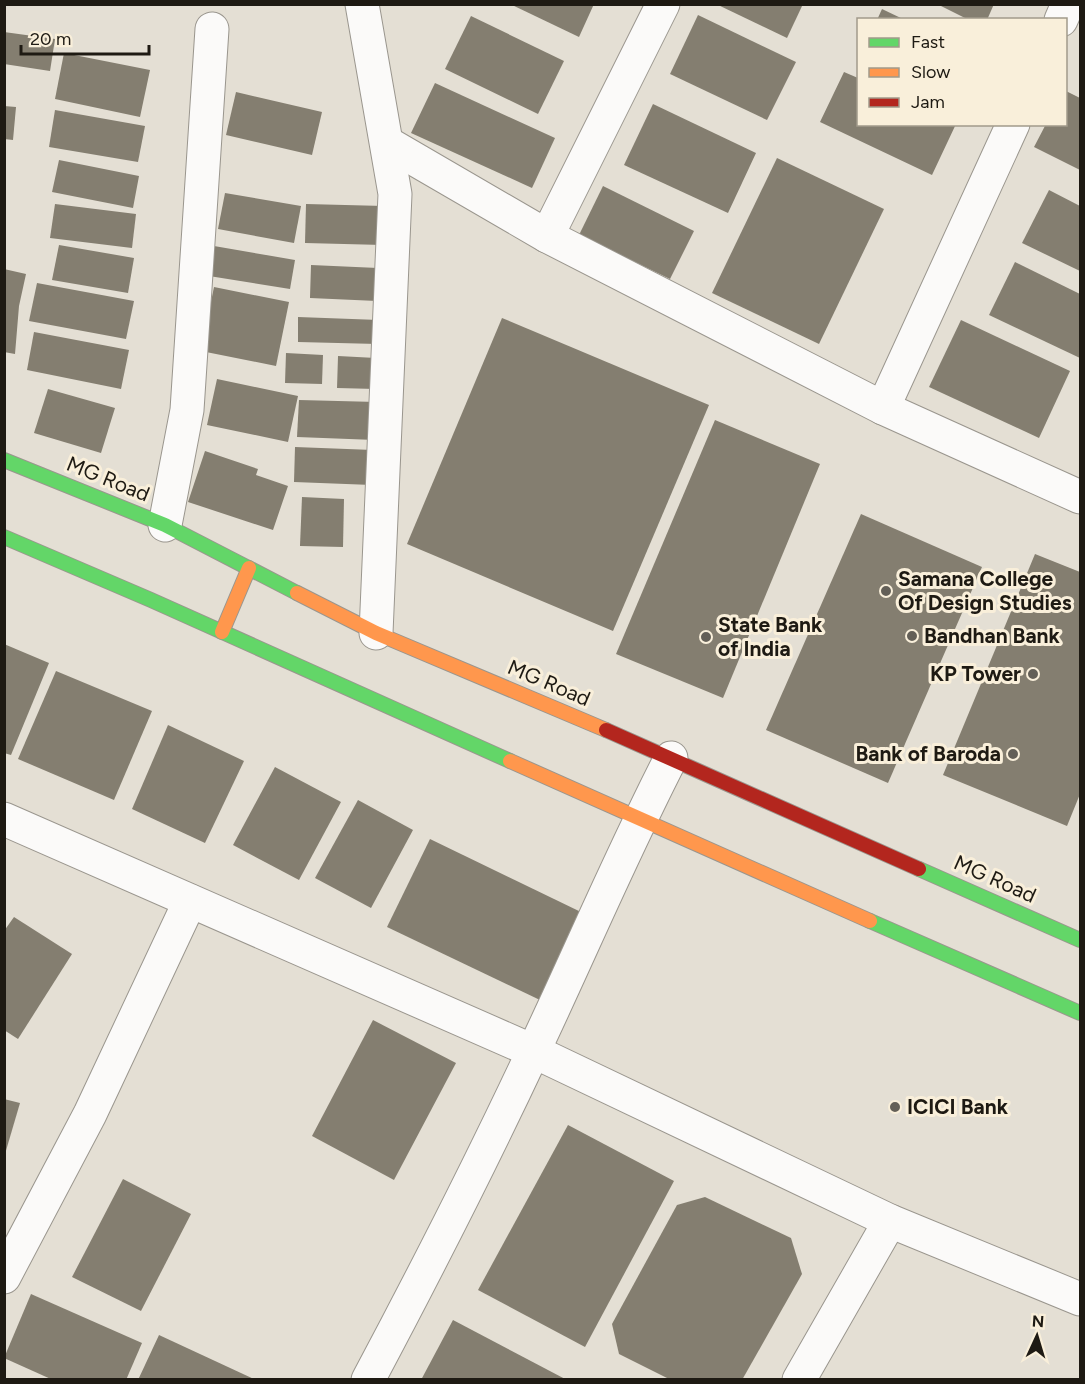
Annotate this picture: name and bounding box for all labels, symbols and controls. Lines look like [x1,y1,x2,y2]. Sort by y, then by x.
scale bar [21,18,148,56]
legend [857,18,1067,126]
text: 20 m [30,28,71,50]
text: Fast [911,31,945,53]
text: Slow [911,61,950,83]
text: Jam [911,91,945,113]
street label: MG Road [63,451,153,506]
place label: Samana College Of Design Studies [898,566,1072,615]
marker: Samana College Of Design Studies [879,584,893,598]
place label: State Bank of India [718,612,823,661]
place label: Bandhan Bank [924,623,1061,648]
marker: Bandhan Bank [905,629,919,643]
marker: State Bank of India [699,630,713,644]
street label: MG Road [504,654,594,711]
place label: KP Tower [930,661,1021,686]
marker: KP Tower [1026,667,1040,681]
place label: Bank of Baroda [855,741,1001,766]
marker: Bank of Baroda [1006,747,1020,761]
street label: MG Road [950,849,1040,908]
place label: ICICI Bank [907,1094,1009,1119]
marker: ICICI Bank [888,1100,902,1114]
north arrow [1007,1306,1067,1366]
text: N [1031,1312,1045,1331]

